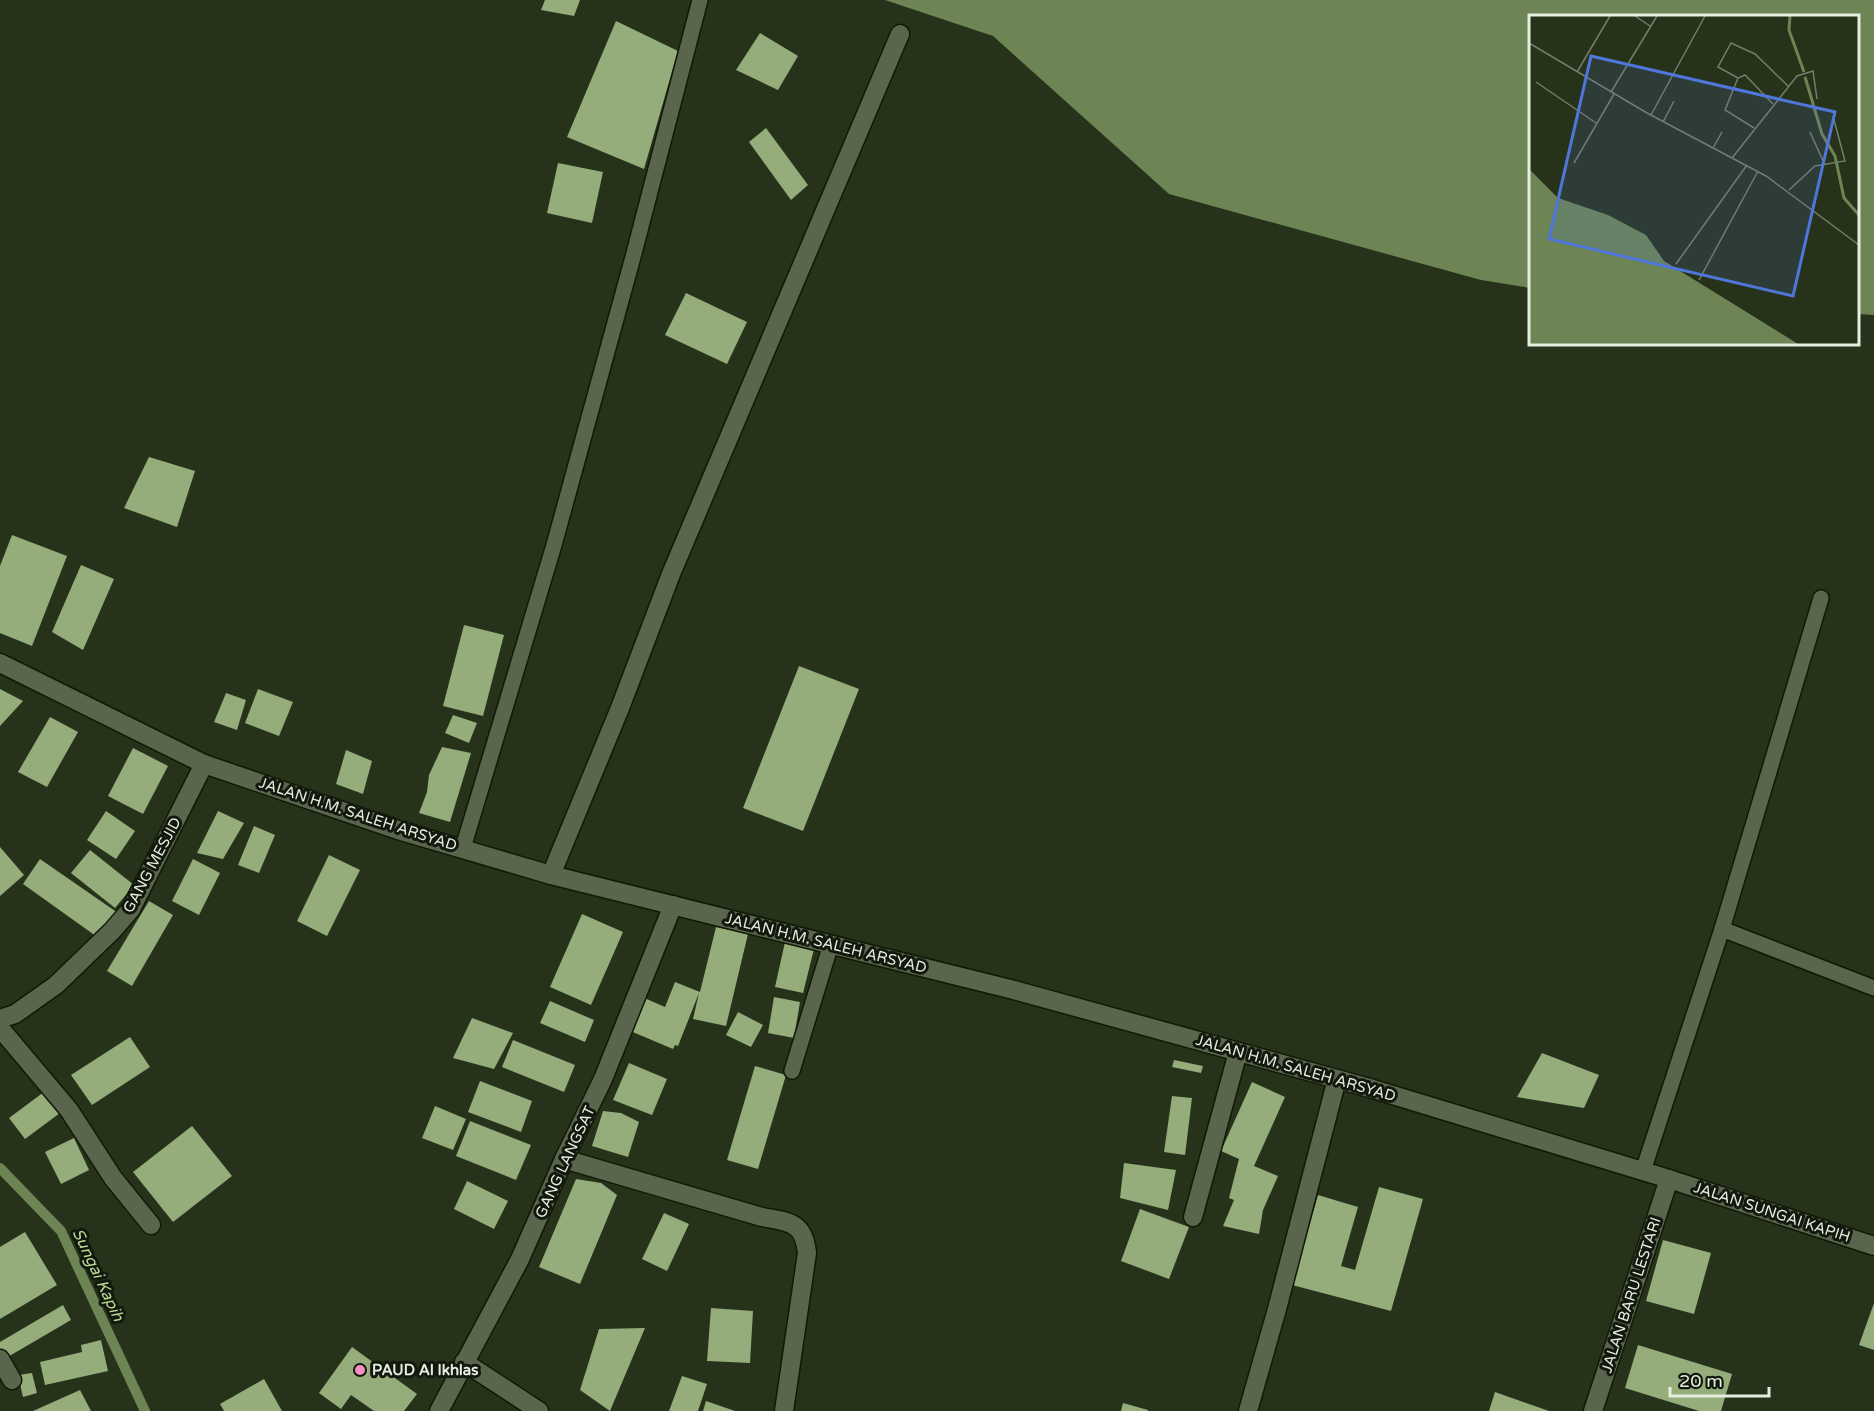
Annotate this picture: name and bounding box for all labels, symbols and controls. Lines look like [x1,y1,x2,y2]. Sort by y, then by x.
inset map [1529,15,1859,345]
street label: JALAN H.M. SALEH ARSYAD [257,773,459,855]
street label: GANG MESJID [119,814,185,916]
street label: JALAN H.M. SALEH ARSYAD [723,909,929,977]
street label: JALAN H.M. SALEH ARSYAD [1194,1031,1398,1105]
street label: GANG LANGSAT [531,1103,599,1221]
street label: JALAN SUNGAI KAPIH [1691,1178,1853,1246]
street label: JALAN BARU LESTARI [1597,1215,1665,1375]
water label: Sungai Kapih [68,1225,129,1326]
scale bar [1670,1360,1769,1398]
place label: PAUD Al Ikhlas [372,1361,478,1379]
marker: PAUD Al Ikhlas [353,1363,367,1377]
text: 20 m [1679,1370,1723,1392]

